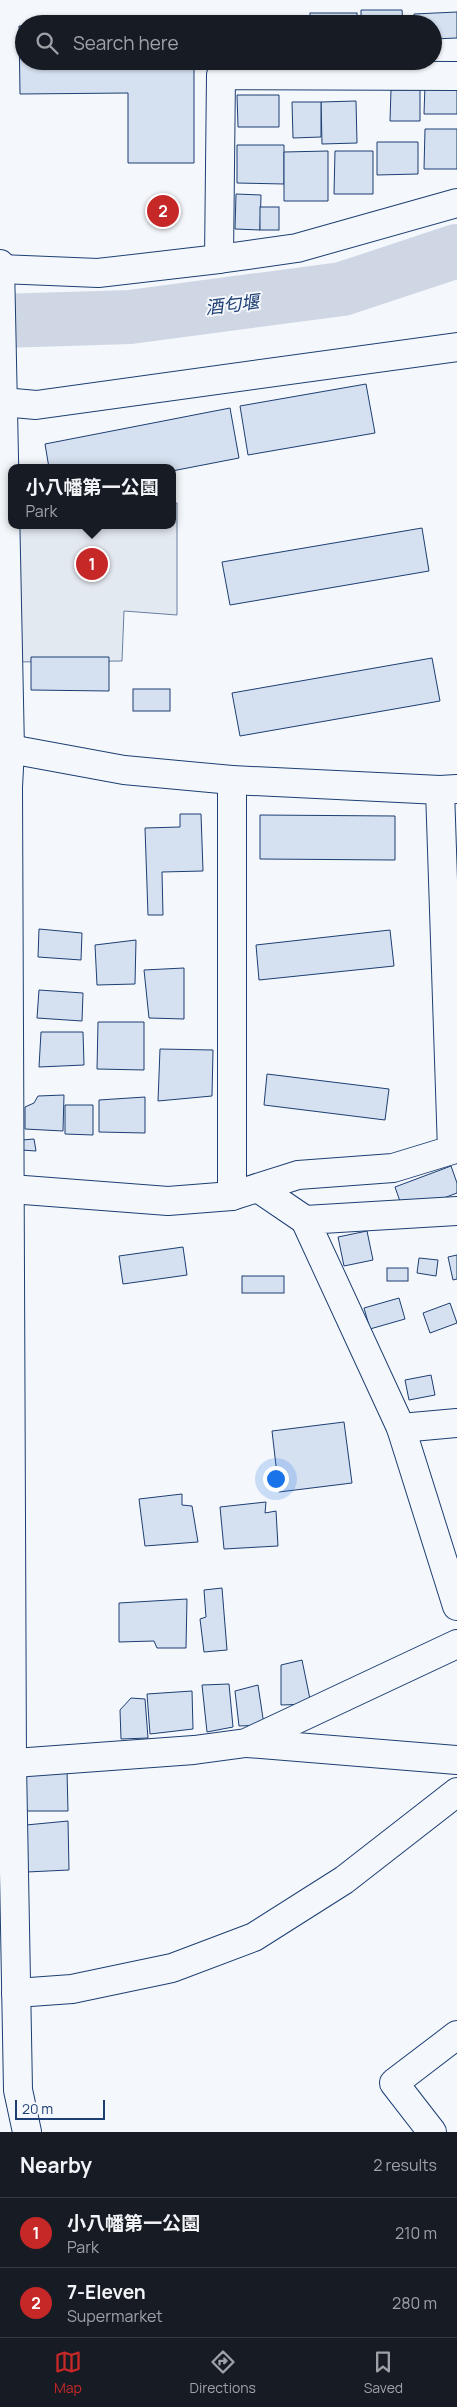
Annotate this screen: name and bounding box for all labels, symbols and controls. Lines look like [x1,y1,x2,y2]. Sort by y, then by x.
search box [15,15,442,70]
icon: search [33,29,61,57]
text: Search here [73,30,179,56]
pin: 2 [147,192,179,230]
water label: 酒匂堰 [204,288,263,319]
popup [8,464,176,529]
text: 小八幡第一公園 [25,474,159,500]
text: Park [25,500,57,522]
pin: 1 [76,545,108,583]
your location [263,1466,289,1492]
scale bar [15,2097,105,2120]
text: 20 m [22,2099,53,2118]
text: Nearby [20,2151,92,2179]
text: 2 results [373,2154,437,2176]
text: 小八幡第一公園 [67,2210,200,2236]
text: 1 [32,2222,40,2244]
text: 210 m [395,2222,437,2244]
text: Park [67,2236,99,2258]
text: 7-Eleven [67,2279,146,2305]
text: 2 [31,2292,41,2314]
text: 280 m [392,2292,437,2314]
text: Supermarket [67,2305,163,2327]
tab: Map [54,2348,82,2397]
tab: Directions [190,2348,256,2397]
tab: Saved [364,2348,403,2397]

